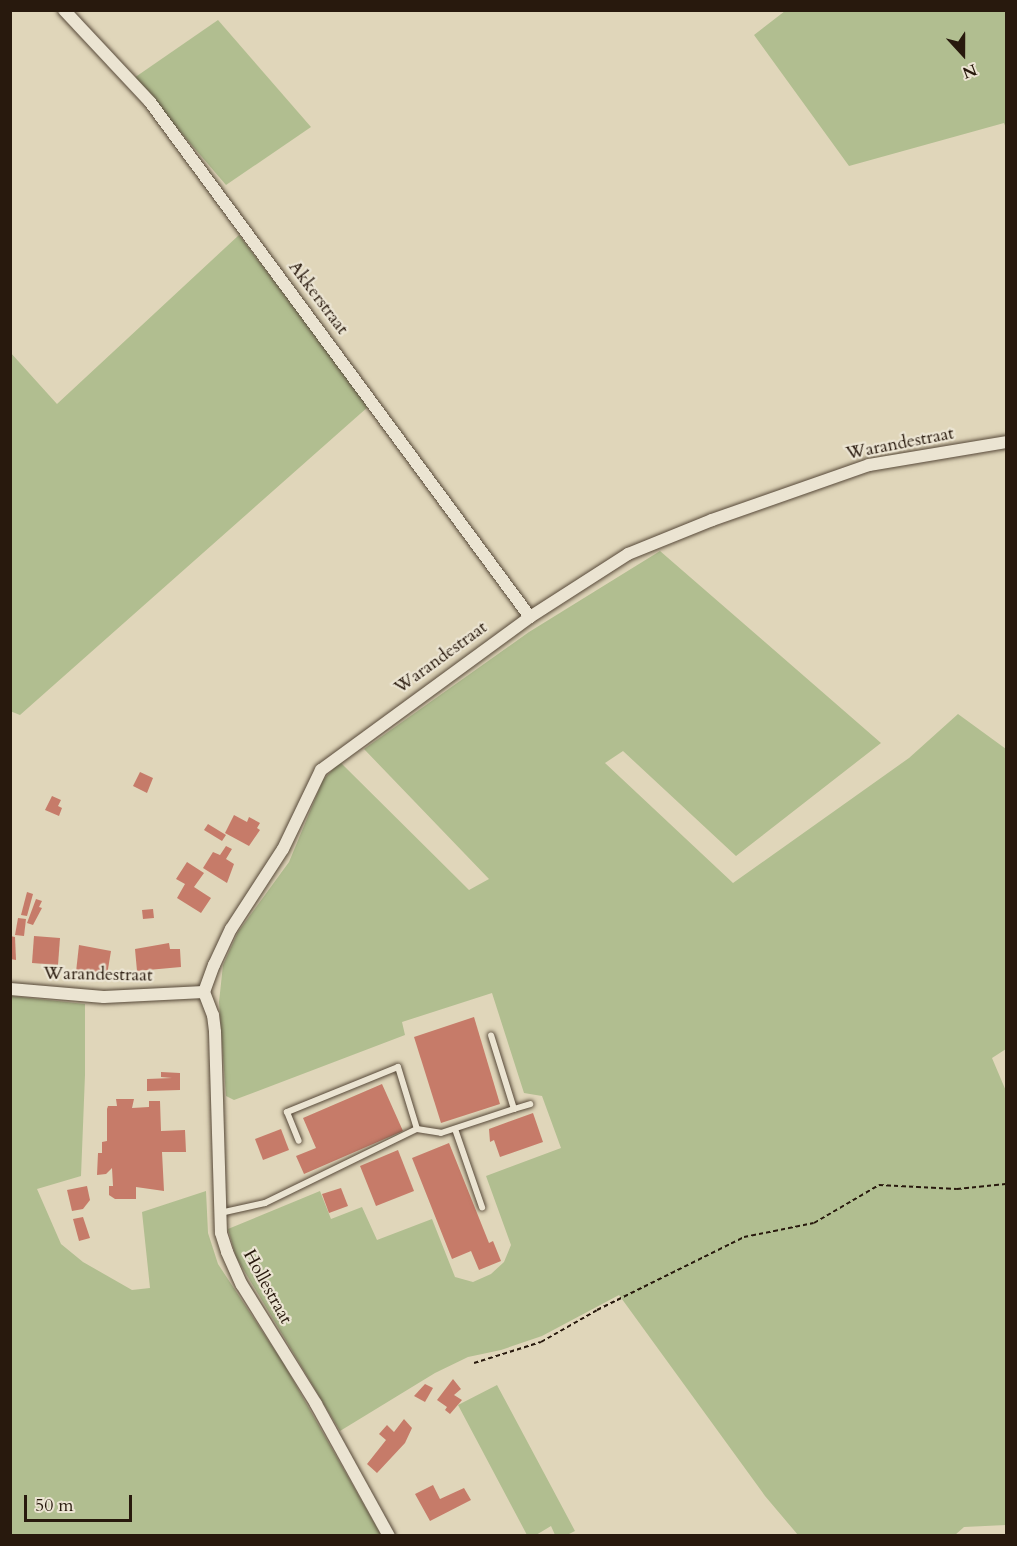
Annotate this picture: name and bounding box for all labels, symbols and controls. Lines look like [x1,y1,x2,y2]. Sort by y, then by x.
north arrow [933,24,993,84]
text: N [959,58,980,84]
street label: Akkerstraat [283,257,353,339]
street label: Warandestraat [844,423,956,465]
street label: Warandestraat [390,617,492,699]
street label: Warandestraat [43,963,153,987]
street label: Hollestraat [238,1246,296,1328]
scale bar [27,1483,135,1521]
text: 50 m [35,1493,74,1518]

